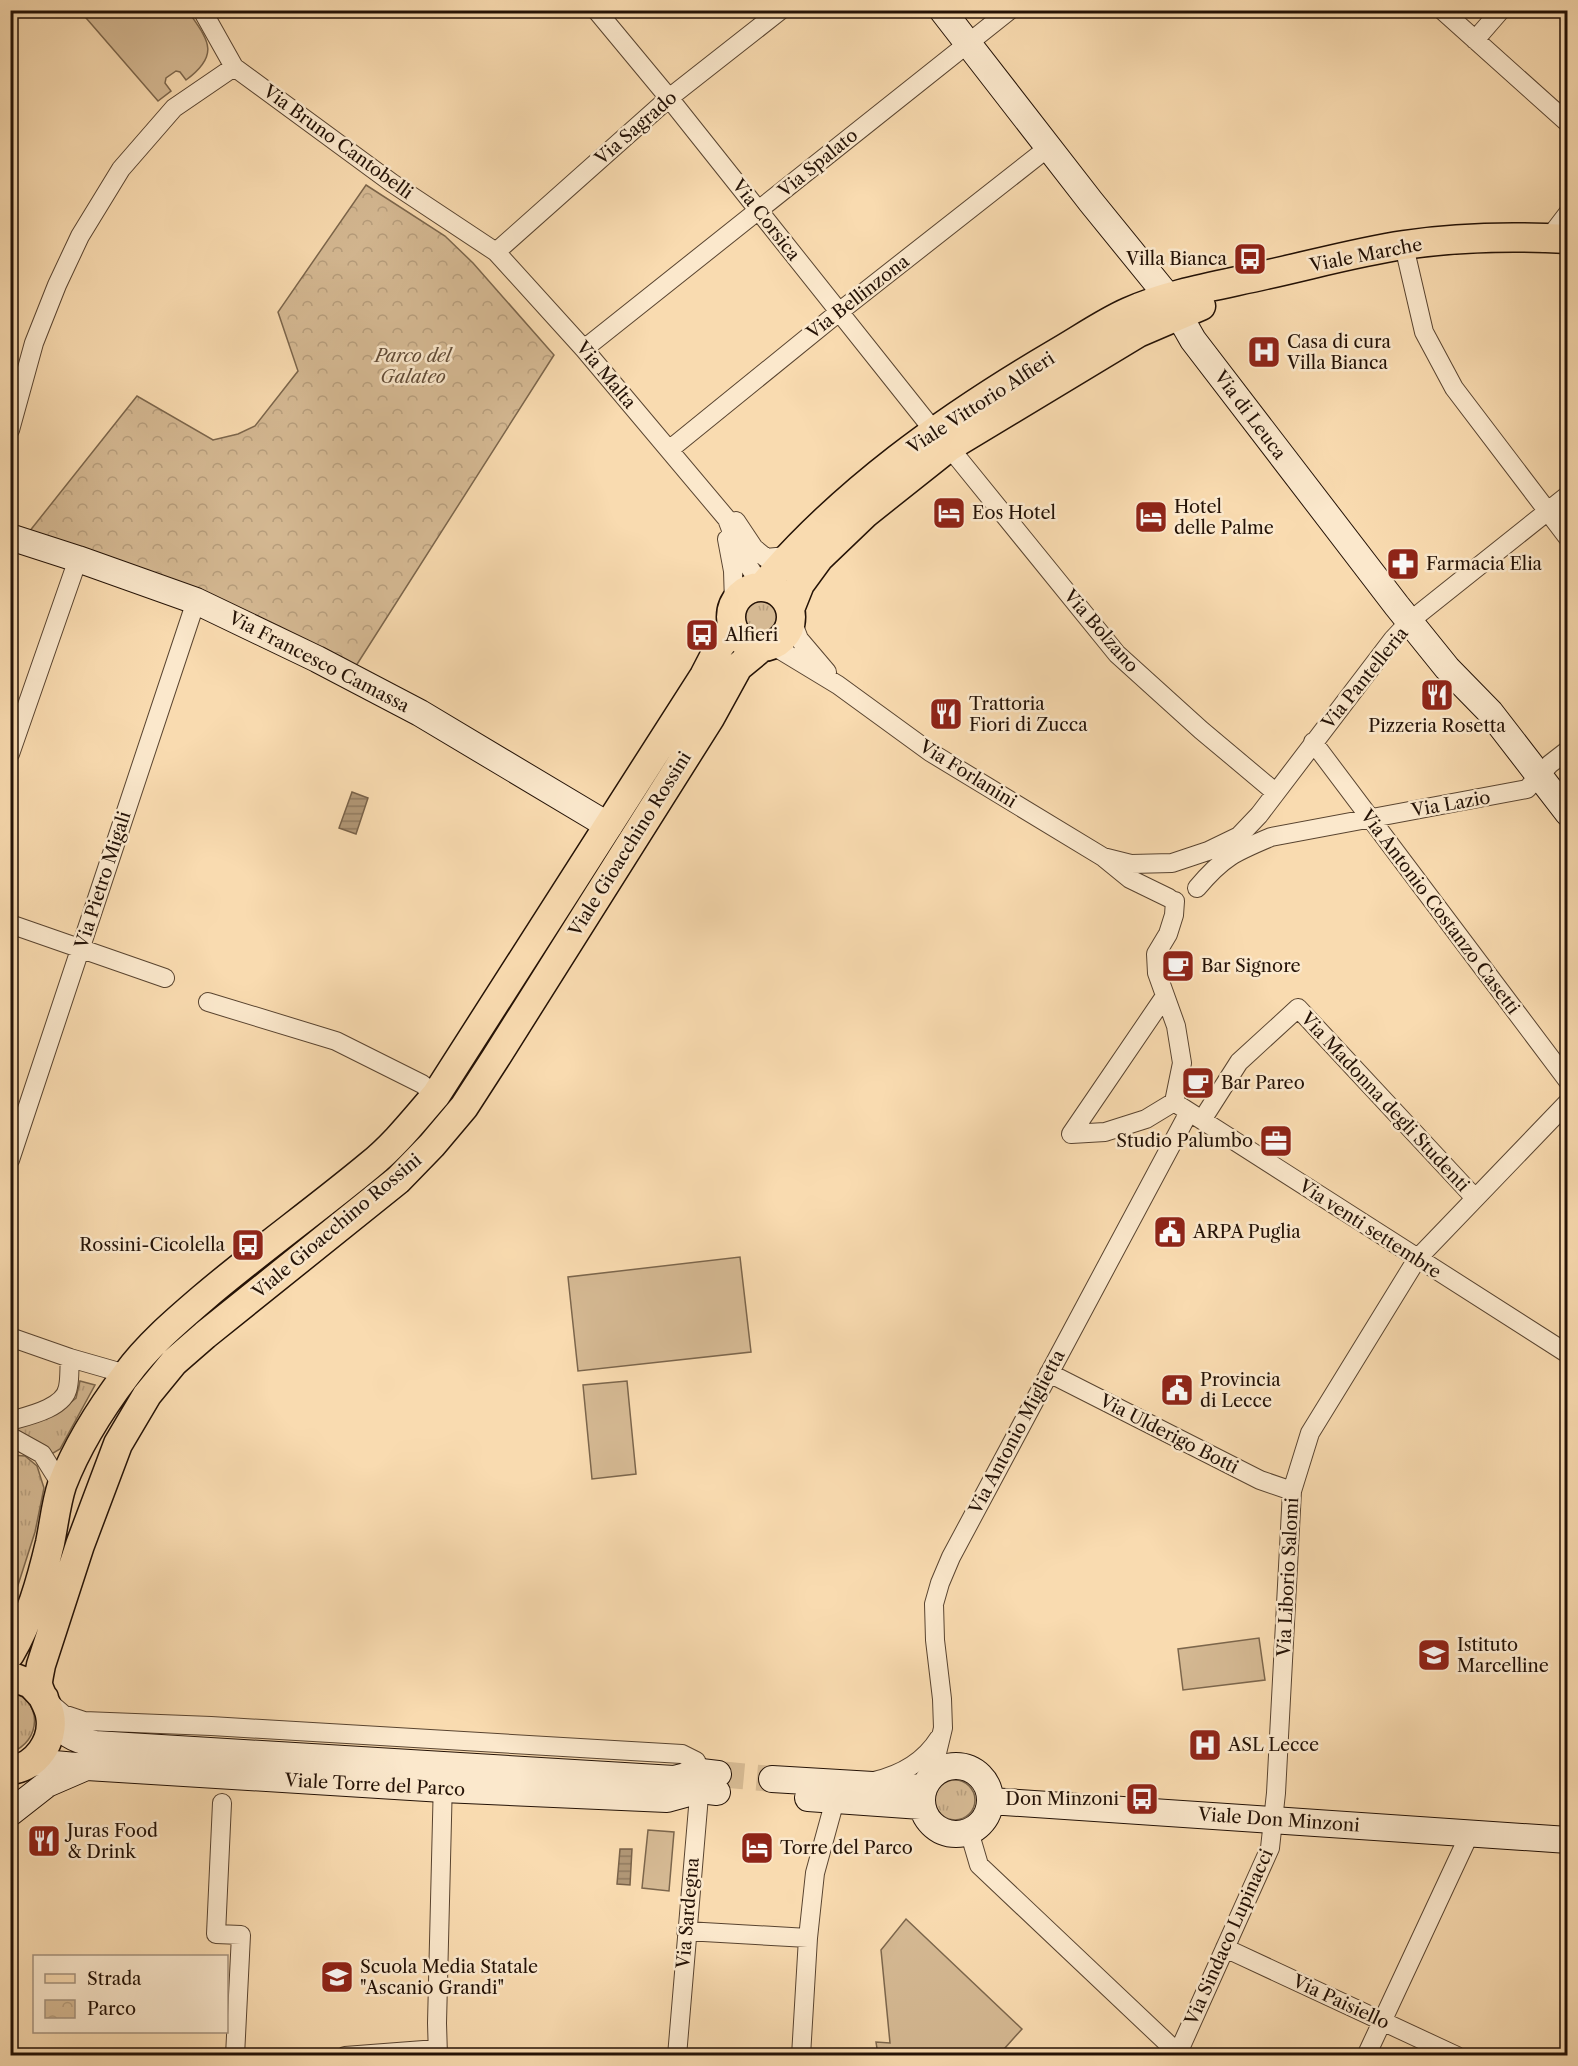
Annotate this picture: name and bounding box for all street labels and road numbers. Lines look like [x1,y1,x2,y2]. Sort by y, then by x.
street label: Via Bruno Cantobelli [258,80,418,204]
street label: Via Sagrado [590,86,681,170]
street label: Via Spalato [773,124,862,202]
street label: Via Corsica [727,174,805,266]
street label: Viale Marche [1307,233,1424,277]
street label: Via Bellinzona [802,250,914,344]
street label: Via Malta [571,336,641,414]
street label: Viale Vittorio Alfieri [902,347,1059,459]
street label: Via di Leuca [1209,365,1291,464]
street label: Via Bolzano [1058,584,1143,677]
street label: Via Francesco Camassa [224,606,413,717]
street label: Via Pantelleria [1317,622,1413,734]
street label: Via Forlanini [914,735,1021,813]
street label: Viale Gioacchino Rossini [564,747,696,941]
street label: Via Lazio [1409,786,1492,822]
street label: Via Antonio Costanzo Casetti [1355,804,1525,1019]
street label: Via Pietro Migali [70,808,136,952]
street label: Via Madonna degli Studenti [1295,1007,1474,1197]
street label: Viale Gioacchino Rossini [247,1149,426,1304]
street label: Via venti settembre [1294,1174,1445,1283]
street label: Via Antonio Miglietta [964,1346,1070,1519]
street label: Via Ulderigo Botti [1095,1389,1243,1479]
street label: Via Liborio Salomi [1273,1496,1303,1658]
street label: Viale Torre del Parco [283,1769,466,1801]
street label: Viale Don Minzoni [1197,1803,1361,1837]
street label: Via Sindaco Lupinacci [1180,1845,1278,2029]
street label: Via Sardegna [672,1856,704,1970]
street label: Via Paisiello [1288,1970,1393,2034]

